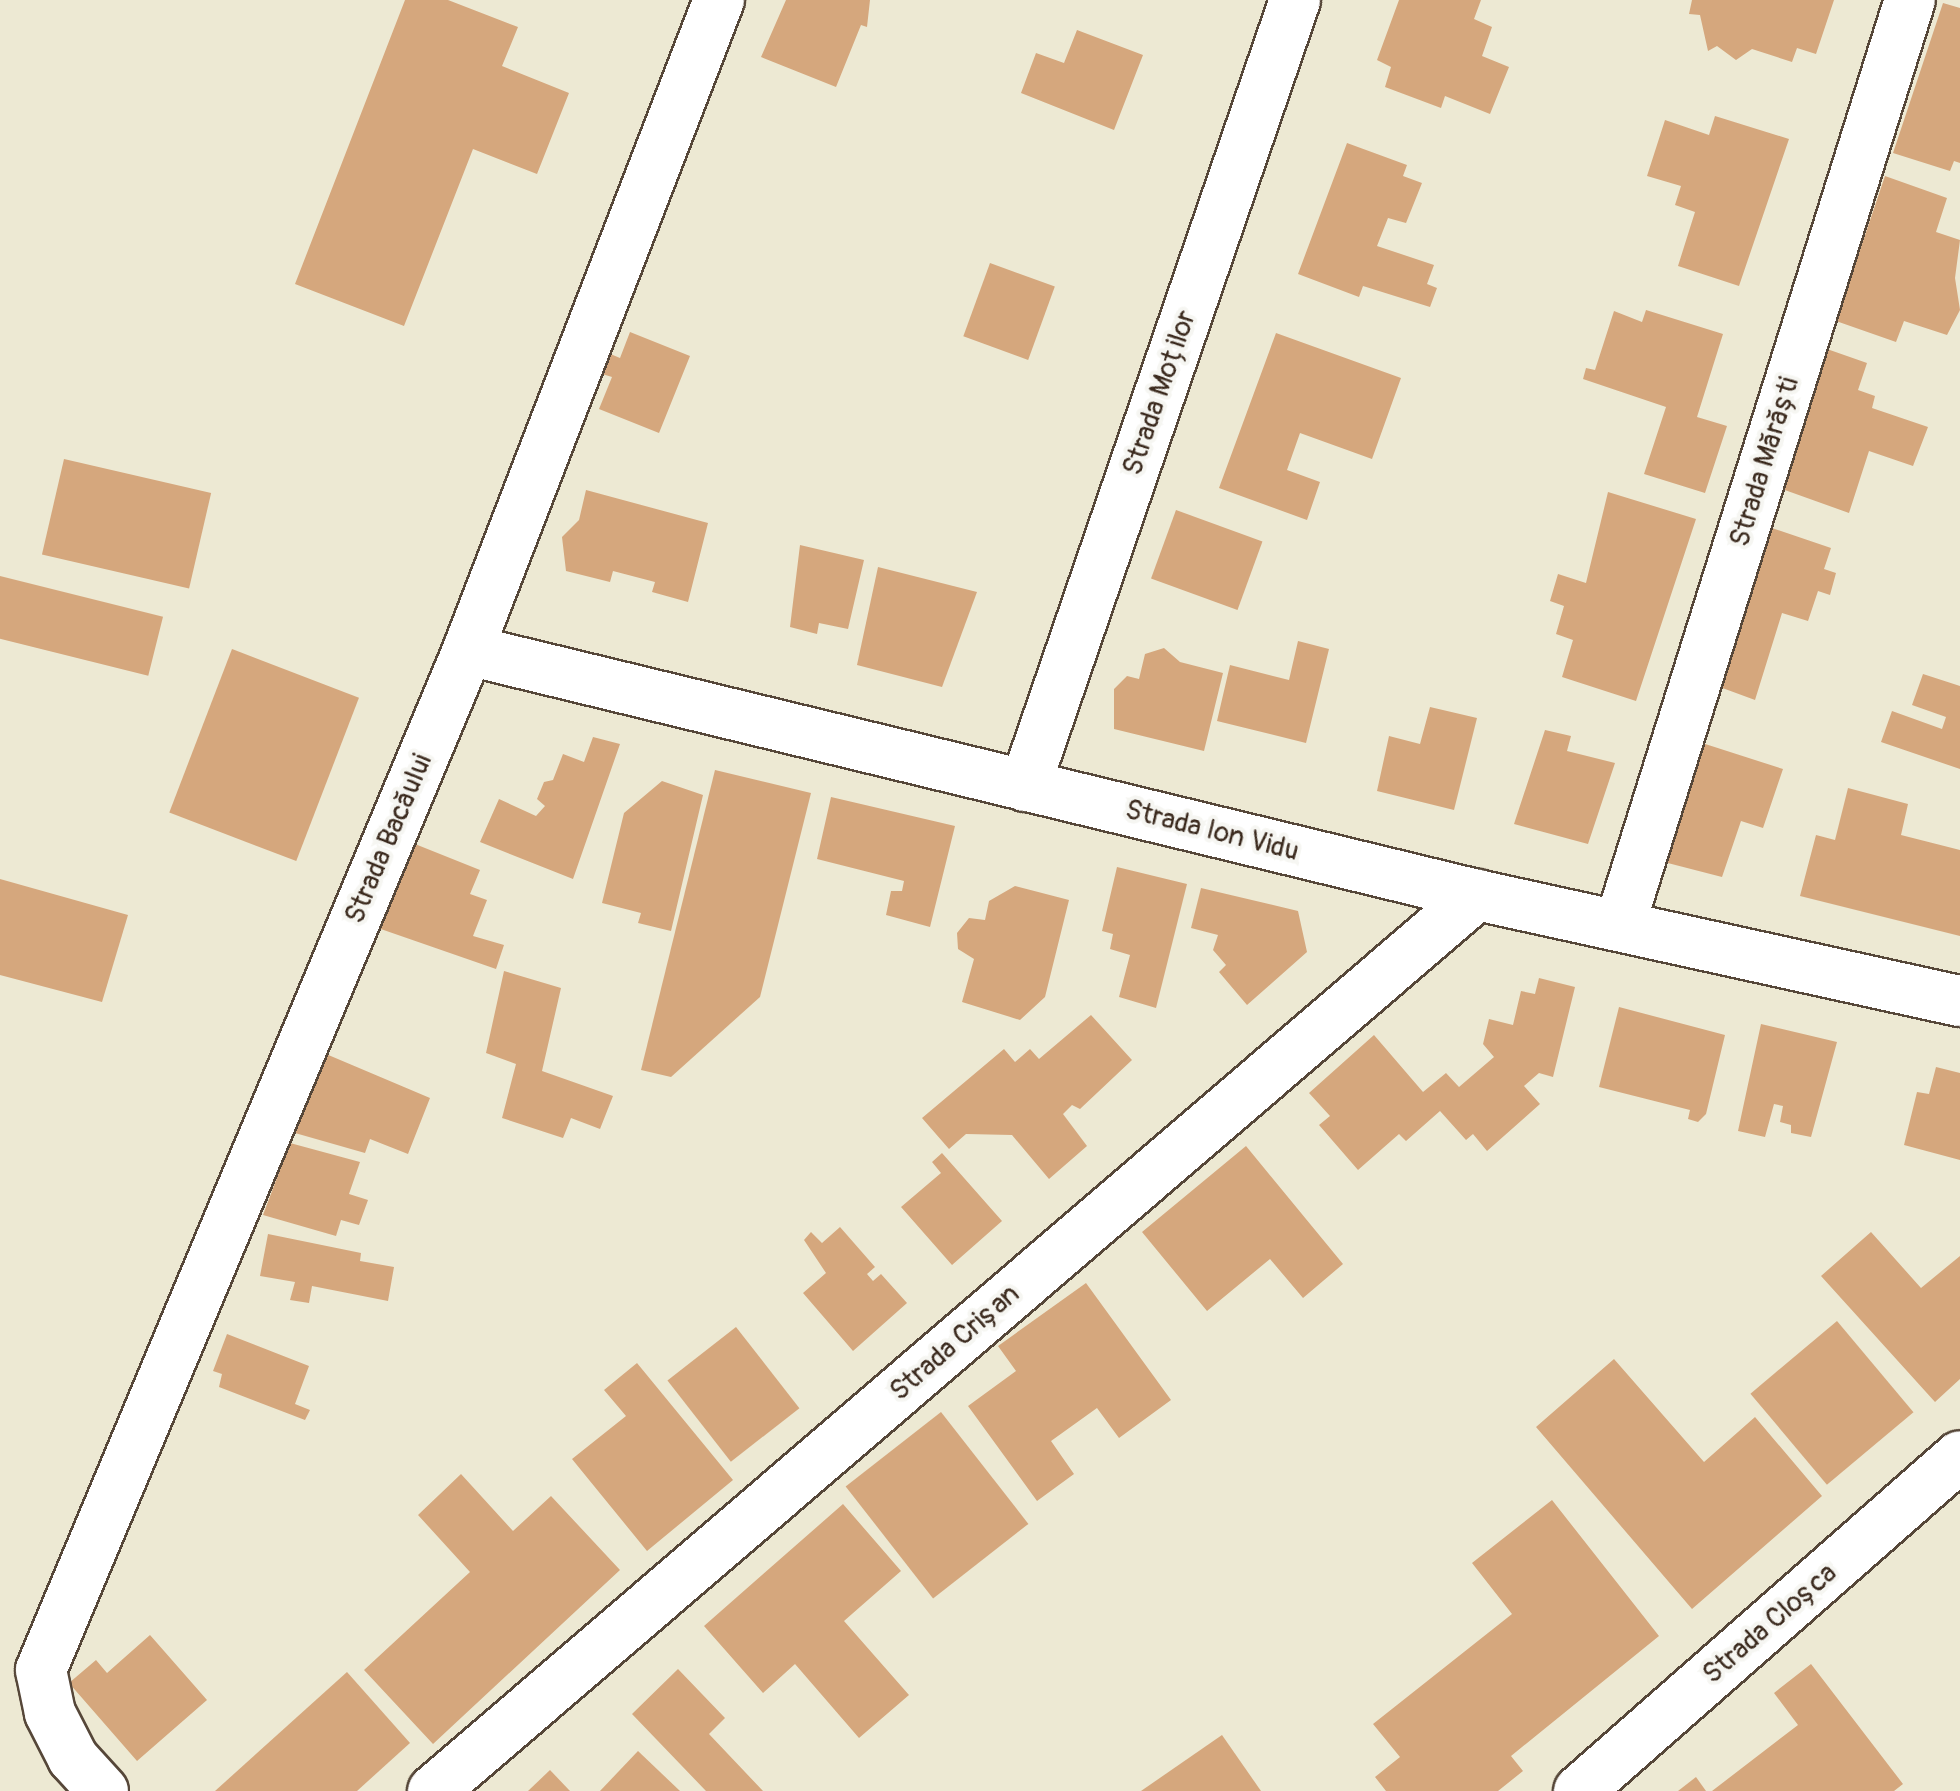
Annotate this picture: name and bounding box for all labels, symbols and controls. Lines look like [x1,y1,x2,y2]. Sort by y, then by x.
street label: Strada Moților [1116,306,1204,480]
street label: Strada Mărăști [1723,373,1807,551]
street label: Strada Bacăului [338,749,440,929]
street label: Strada Ion Vidu [1122,793,1302,869]
street label: Strada Crișan [883,1278,1027,1408]
street label: Strada Cloșca [1696,1557,1844,1691]

